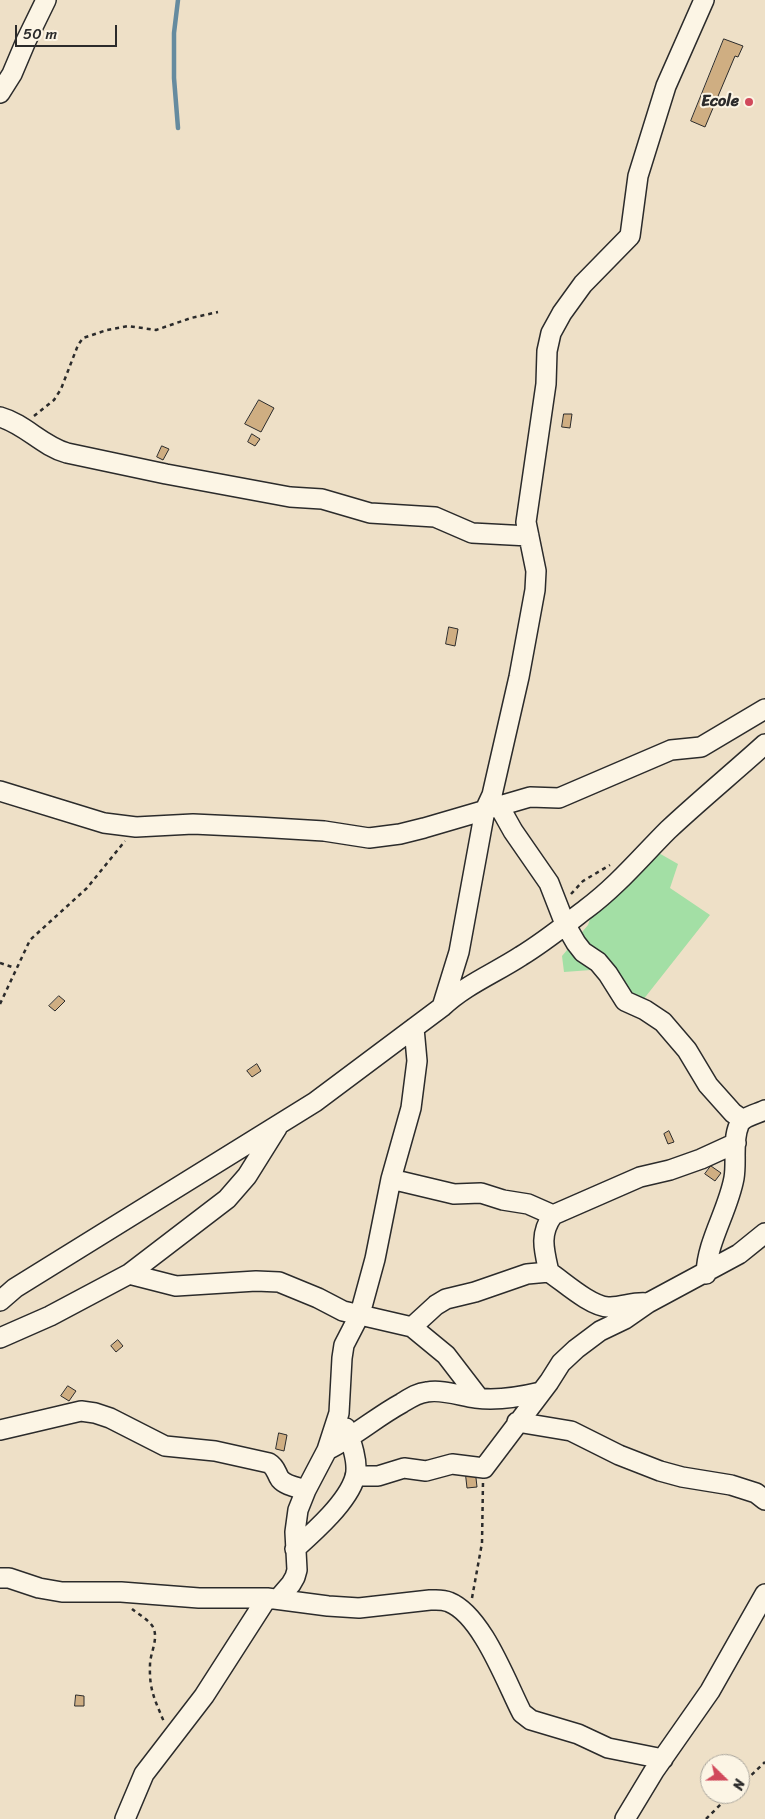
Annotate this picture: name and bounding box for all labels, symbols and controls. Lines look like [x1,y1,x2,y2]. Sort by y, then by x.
scale bar [18,15,120,47]
text: 50 m [23,21,57,47]
place label: Ecole [701,92,739,112]
marker: Ecole [743,96,755,108]
north arrow [700,1754,750,1804]
text: N [725,1775,752,1794]

